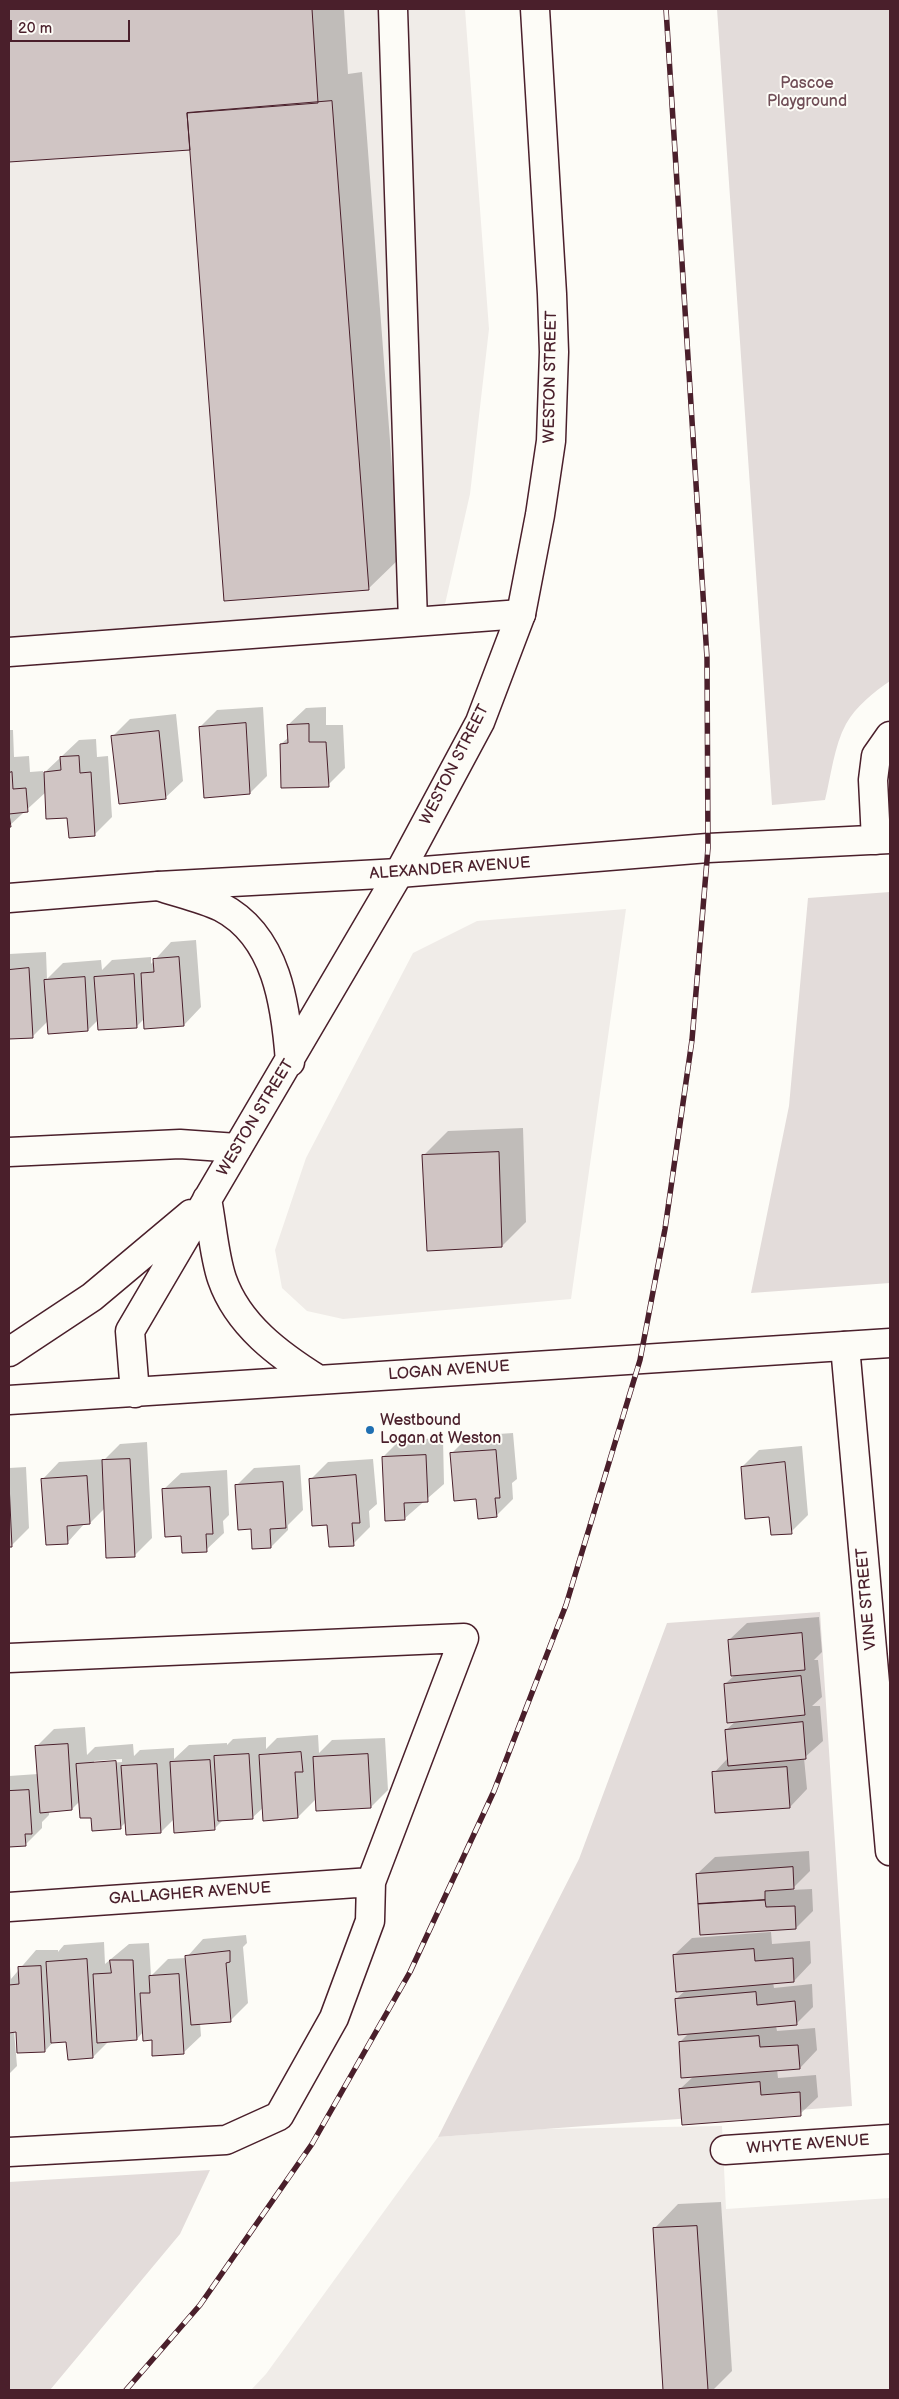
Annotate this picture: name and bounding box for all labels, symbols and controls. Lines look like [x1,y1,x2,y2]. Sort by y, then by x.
scale bar [12,10,132,42]
text: 20 m [18,19,52,38]
park label: Pascoe Playground [767,74,847,112]
street label: WESTON STREET [540,310,562,444]
street label: WESTON STREET [416,702,494,828]
street label: ALEXANDER AVENUE [369,854,531,884]
street label: WESTON STREET [214,1056,298,1180]
street label: LOGAN AVENUE [388,1357,510,1385]
place label: Westbound Logan at Weston [380,1411,501,1449]
marker: Westbound Logan at Weston [364,1424,376,1436]
street label: VINE STREET [853,1547,881,1651]
street label: GALLAGHER AVENUE [108,1879,272,1909]
street label: WHYTE AVENUE [746,2131,870,2159]

